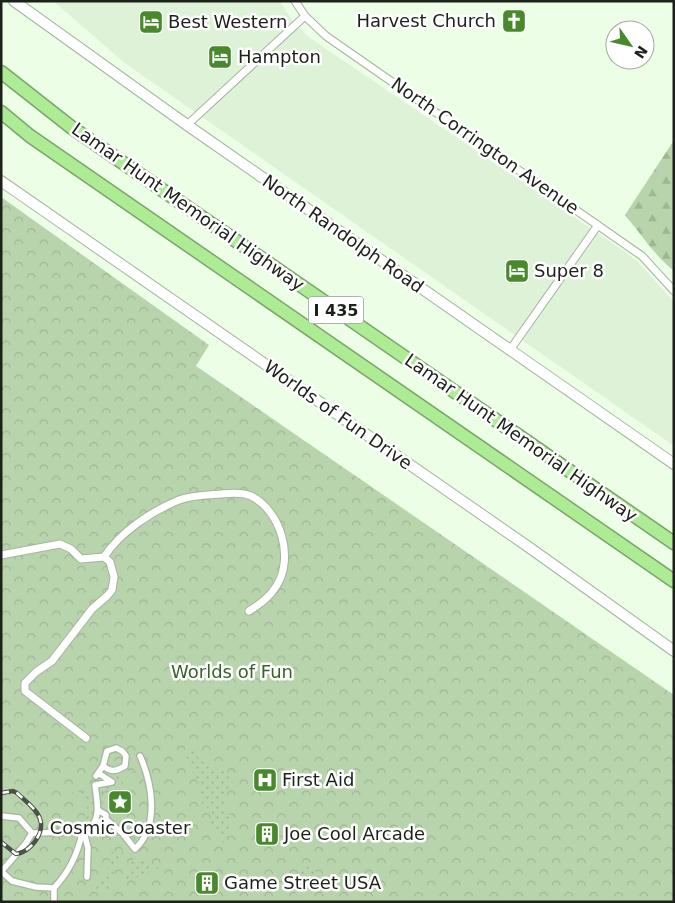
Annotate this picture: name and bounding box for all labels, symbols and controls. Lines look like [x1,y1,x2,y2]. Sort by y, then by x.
church icon: Harvest Church [501,8,527,34]
hotel icon: Best Western [138,9,164,35]
place label: Harvest Church [356,10,496,31]
place label: Best Western [168,11,287,32]
north arrow [605,20,655,70]
text: N [631,43,651,62]
hotel icon: Hampton [207,44,233,70]
place label: Hampton [238,46,321,67]
street label: North Corrington Avenue [388,73,583,218]
street label: Lamar Hunt Memorial Highway [68,118,309,295]
street label: North Randolph Road [259,170,428,297]
hotel icon: Super 8 [504,258,530,284]
place label: Super 8 [534,260,604,281]
road number: I 435 [308,296,364,324]
street label: Lamar Hunt Memorial Highway [401,349,642,526]
street label: Worlds of Fun Drive [260,356,416,474]
park label: Worlds of Fun [171,661,293,682]
hospital icon: First Aid [252,767,278,793]
place label: First Aid [282,769,354,790]
place icon: Cosmic Coaster [107,789,133,815]
place label: Cosmic Coaster [50,817,191,838]
building icon: Joe Cool Arcade [254,821,280,847]
place label: Joe Cool Arcade [283,823,425,844]
building icon: Game Street USA [194,870,220,896]
place label: Game Street USA [224,872,382,893]

